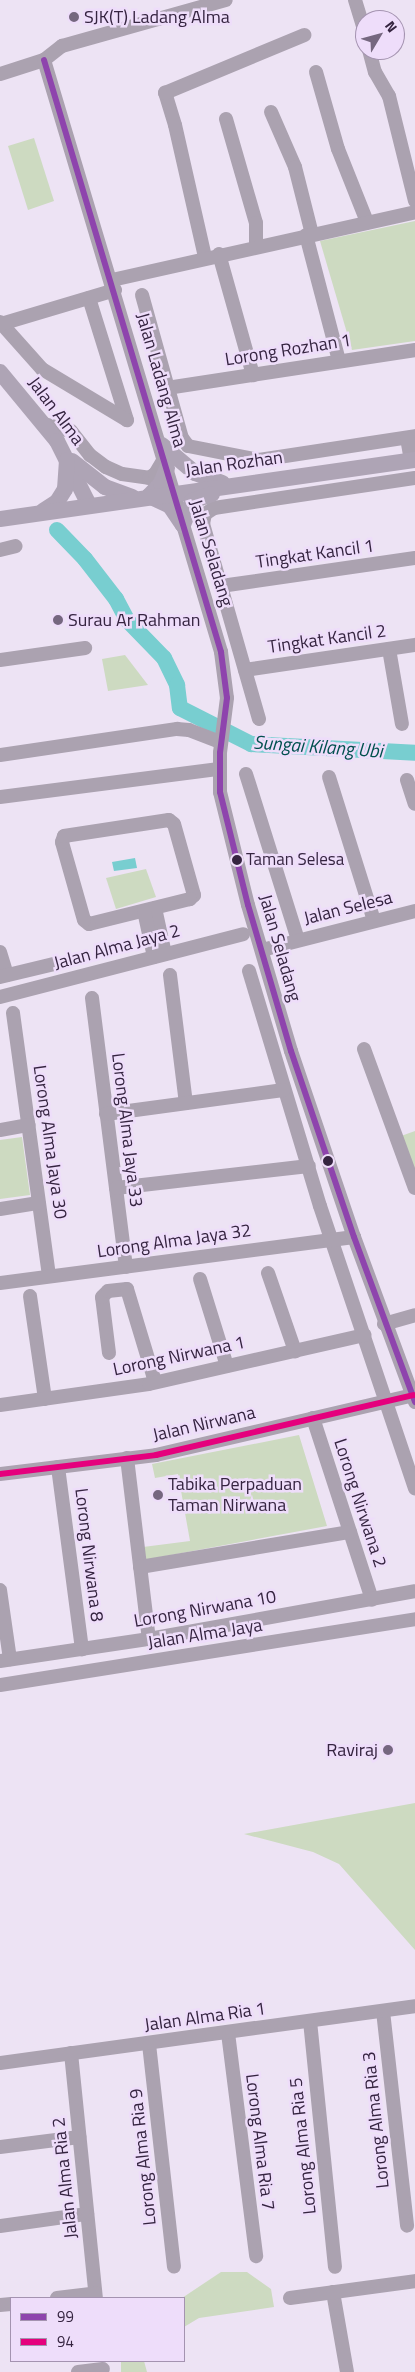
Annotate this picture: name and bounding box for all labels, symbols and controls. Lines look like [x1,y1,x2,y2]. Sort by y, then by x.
place label: SJK(T) Ladang Alma [84,6,230,28]
north arrow [355,10,405,60]
marker: SJK(T) Ladang Alma [68,11,80,23]
text: N [380,16,403,36]
street label: Jalan Ladang Alma [131,310,191,450]
street label: Lorong Rozhan 1 [223,329,353,371]
street label: Jalan Alma [23,373,89,449]
street label: Jalan Rozhan [184,446,284,482]
street label: Jalan Seladang [185,497,237,609]
street label: Tingkat Kancil 1 [255,535,375,573]
place label: Surau Ar Rahman [68,609,200,631]
marker: Surau Ar Rahman [52,614,64,626]
street label: Tingkat Kancil 2 [267,620,387,658]
water label: Sungai Kilang Ubi [253,730,383,762]
place label: Taman Selesa [246,850,344,870]
marker: Taman Selesa [232,855,242,865]
street label: Jalan Selesa [301,887,395,929]
street label: Jalan Seladang [254,892,306,1004]
street label: Jalan Alma Jaya 2 [52,920,182,974]
street label: Lorong Alma Jaya 33 [107,1052,147,1208]
street label: Lorong Alma Jaya 30 [29,1064,71,1220]
unlabelled marker [323,1156,333,1166]
street label: Lorong Alma Jaya 32 [96,1220,252,1262]
street label: Lorong Nirwana 1 [111,1331,247,1381]
street label: Jalan Nirwana [151,1402,257,1446]
street label: Lorong Nirwana 2 [329,1436,391,1570]
place label: Tabika Perpaduan Taman Nirwana [168,1474,302,1516]
street label: Lorong Nirwana 8 [70,1487,108,1623]
marker: Tabika Perpaduan Taman Nirwana [152,1489,164,1501]
street label: Lorong Nirwana 10 [132,1586,278,1632]
street label: Jalan Alma Jaya [146,1614,264,1654]
place label: Raviraj [326,1739,378,1761]
marker: Raviraj [382,1744,394,1756]
street label: Jalan Alma Ria 1 [143,1998,267,2036]
street label: Lorong Alma Ria 3 [358,2051,394,2189]
street label: Lorong Alma Ria 7 [241,2072,279,2212]
street label: Lorong Alma Ria 5 [285,2077,321,2215]
street label: Lorong Alma Ria 9 [125,2088,161,2226]
street label: Jalan Alma Ria 2 [48,2116,82,2240]
legend [10,2297,185,2362]
text: 99 [57,2305,74,2328]
text: 94 [57,2330,74,2353]

